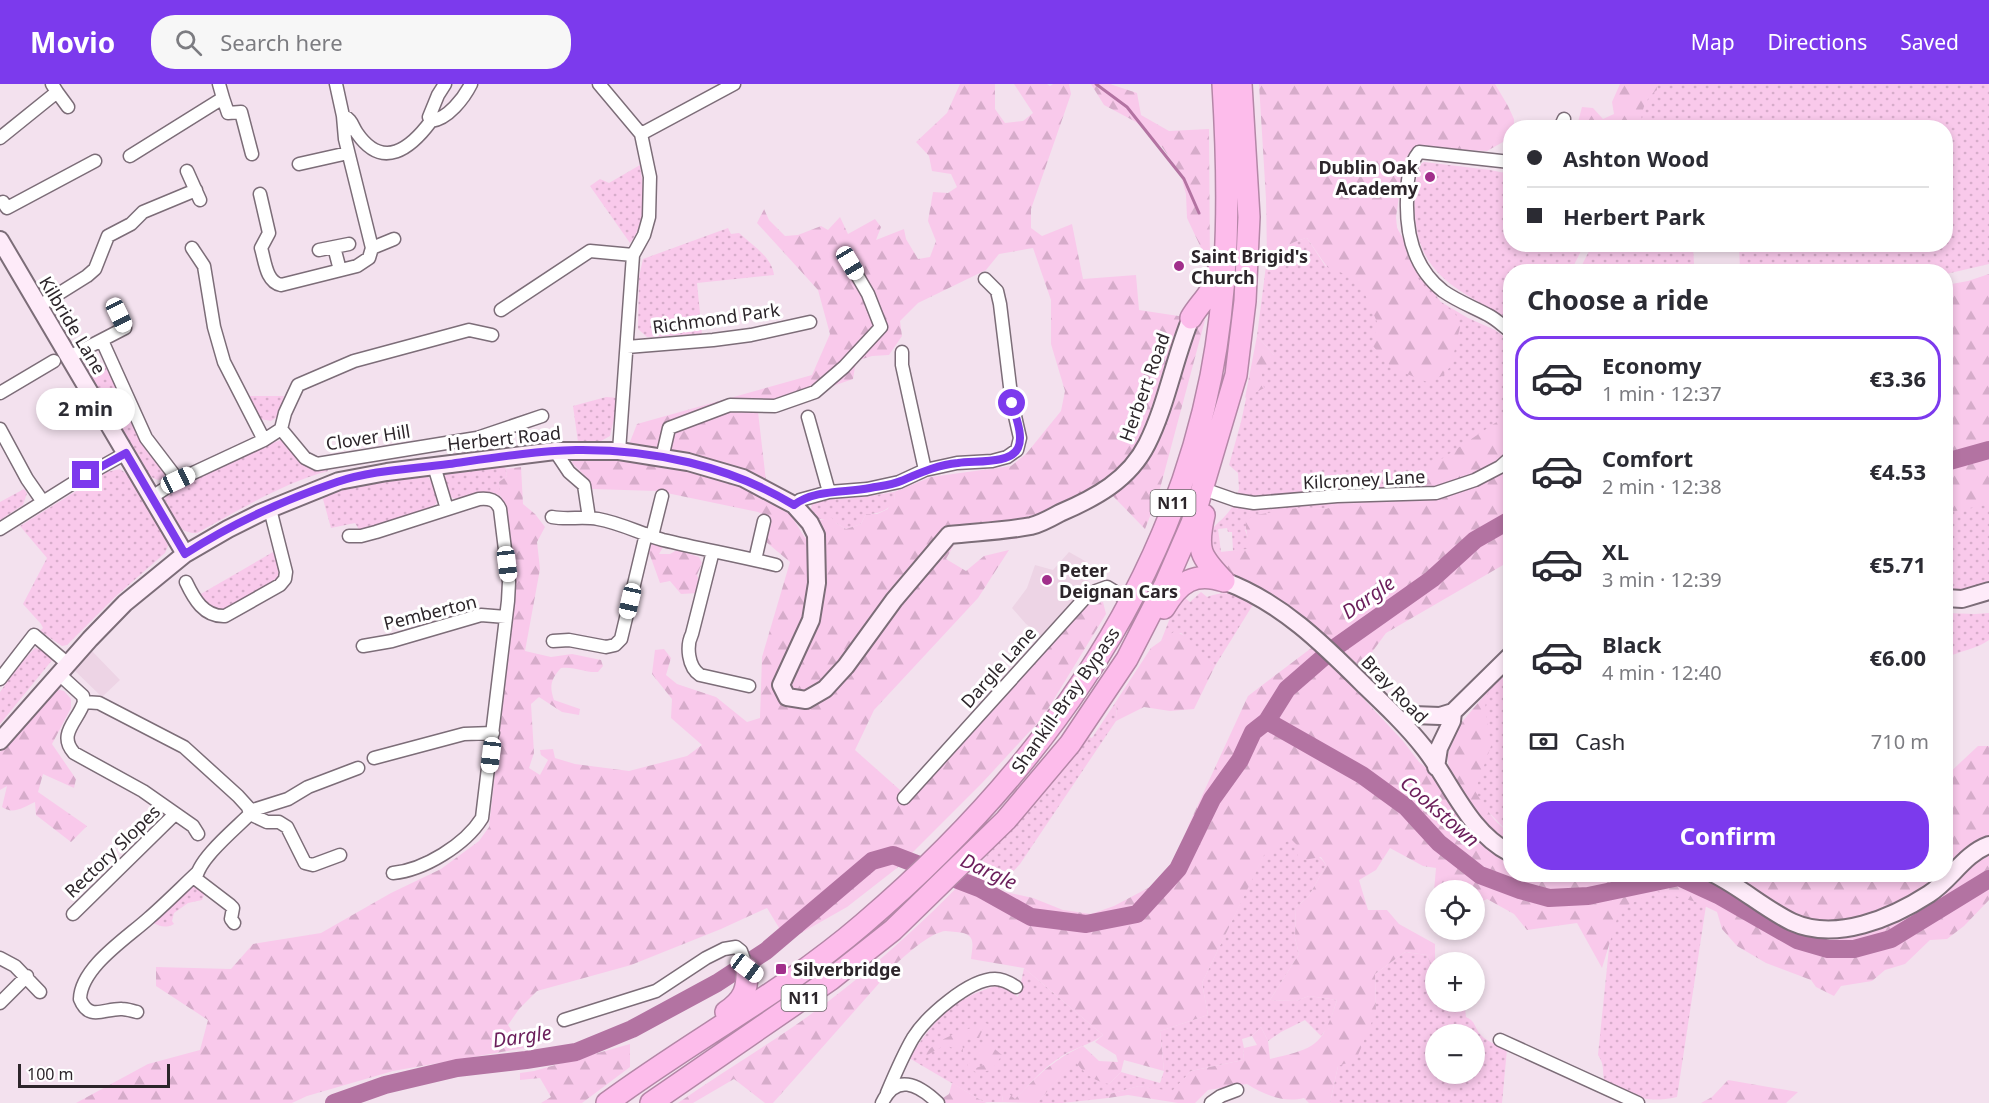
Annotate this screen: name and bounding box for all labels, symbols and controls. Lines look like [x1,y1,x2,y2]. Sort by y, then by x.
search box [151,15,571,69]
text: Movio [30,23,115,61]
icon: search [172,26,205,59]
text: Search here [220,27,343,57]
text: Map [1691,28,1735,56]
text: Directions [1768,28,1867,56]
text: Saved [1900,28,1959,56]
text: Ashton Wood [1563,143,1709,173]
place label: Dublin Oak Academy [1318,155,1419,200]
marker: Dublin Oak Academy [1423,170,1437,184]
text: Herbert Park [1563,201,1705,231]
car [833,243,867,283]
place label: Saint Brigid's Church [1191,244,1308,289]
marker: Saint Brigid's Church [1172,259,1186,273]
street label: Kilbride Lane [34,272,112,378]
text: Choose a ride [1527,281,1709,318]
car [103,295,135,335]
street label: Richmond Park [651,297,782,339]
street label: Herbert Road [1113,329,1175,445]
text: Economy [1602,350,1701,380]
icon: car [1530,351,1584,405]
text: €3.36 [1869,363,1926,393]
text: 1 min · 12:37 [1602,380,1722,407]
callout: 2 min [36,388,136,430]
route start [998,389,1025,416]
text: 2 min [58,395,113,422]
street label: Clover Hill [324,418,412,456]
street label: Herbert Road [446,420,562,456]
text: Comfort [1602,443,1693,473]
icon: car [1530,444,1584,498]
text: €4.53 [1869,456,1926,486]
route end [72,461,99,488]
car [158,464,198,496]
street label: Kilcroney Lane [1302,464,1426,494]
text: 2 min · 12:38 [1602,473,1722,500]
road number: N11 [1150,490,1196,516]
text: XL [1602,536,1629,566]
icon: car [1530,537,1584,591]
car [496,545,518,583]
text: €5.71 [1869,549,1926,579]
place label: Peter Deignan Cars [1059,558,1178,603]
text: 3 min · 12:39 [1602,566,1722,593]
water label: Dargle [1336,569,1400,625]
marker: Peter Deignan Cars [1040,573,1054,587]
car [617,581,643,621]
street label: Pemberton [381,589,479,635]
street label: Dargle Lane [955,621,1041,713]
street label: Shankill-Bray Bypass [1005,622,1125,778]
text: Black [1602,629,1661,659]
icon: car [1530,630,1584,684]
text: €6.00 [1869,642,1926,672]
street label: Bray Road [1356,650,1434,728]
text: 4 min · 12:40 [1602,659,1722,686]
icon: cash [1527,725,1560,758]
text: Cash [1575,726,1625,756]
text: 710 m [1871,728,1929,755]
car [480,736,502,774]
water label: Cookstown [1395,769,1485,853]
street label: Rectory Slopes [59,799,165,903]
button: Confirm [1527,801,1929,870]
water label: Dargle [956,846,1022,896]
map controls [1425,880,1485,1084]
button: locate [1425,880,1485,940]
car [727,950,767,986]
button: + [1425,952,1485,1012]
place label: Silverbridge [793,957,901,981]
marker: Silverbridge [774,962,788,976]
road number: N11 [782,985,826,1011]
water label: Dargle [491,1019,553,1053]
button: − [1425,1024,1485,1084]
scale bar [18,1061,170,1088]
text: 100 m [27,1063,74,1085]

